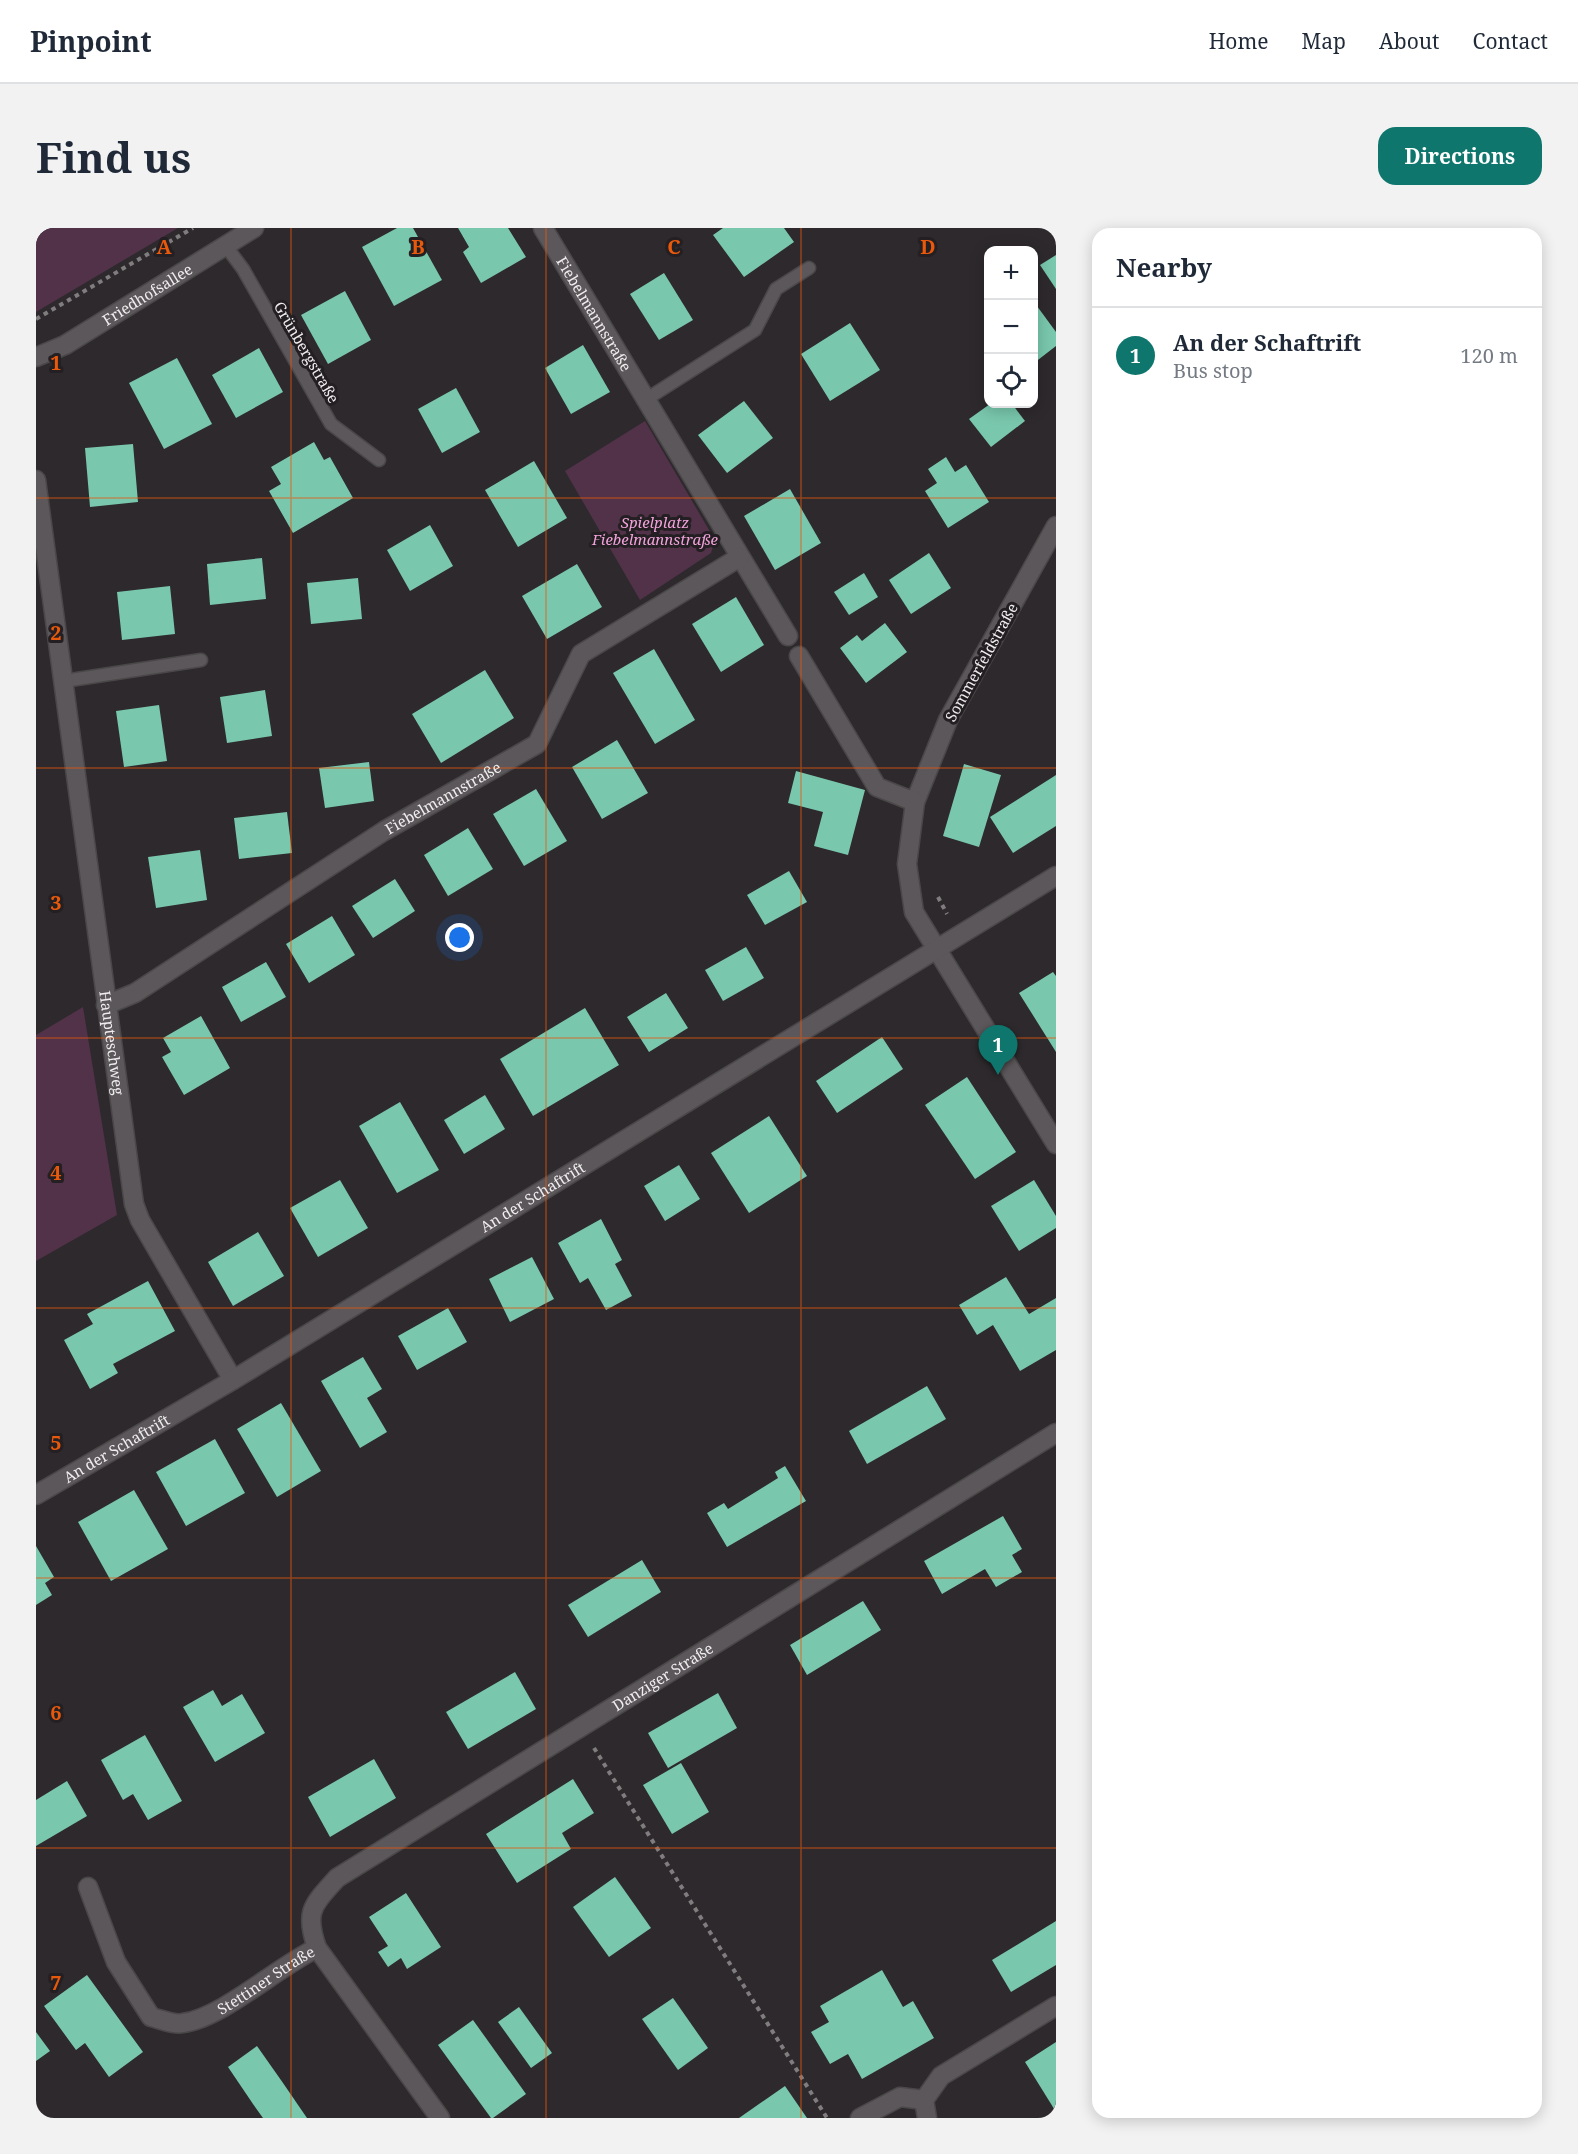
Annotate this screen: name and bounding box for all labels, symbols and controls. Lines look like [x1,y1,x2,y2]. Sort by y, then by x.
text: Pinpoint [30,22,152,60]
text: Home [1209,27,1269,55]
text: Map [1302,27,1346,55]
text: About [1379,27,1440,55]
text: Contact [1473,27,1548,55]
button: Directions [1378,127,1542,185]
text: Find us [36,128,191,185]
text: A [156,233,172,260]
text: B [411,233,425,260]
text: C [667,233,681,260]
text: D [920,233,936,260]
map controls [984,246,1038,408]
button: + [984,246,1038,300]
text: Nearby [1116,249,1212,285]
street label: Fiebelmannstraße [552,253,637,375]
street label: Friedhofsallee [98,259,196,330]
street label: Grünbergstraße [270,297,344,407]
button: − [984,300,1038,354]
text: An der Schaftrift [1173,327,1361,357]
text: 1 [1130,342,1141,369]
text: 120 m [1460,342,1518,369]
text: 1 [50,349,62,376]
button: locate [984,354,1038,408]
text: Bus stop [1173,357,1253,384]
park label: Spielplatz Fiebelmannstraße [591,512,719,549]
street label: Sommerfeldstraße [940,599,1022,725]
text: 2 [50,619,62,646]
street label: Fiebelmannstraße [381,757,504,839]
text: 3 [50,889,62,916]
your location [445,923,474,952]
street label: Haupteschweg [95,989,129,1096]
pin: 1 [978,1026,1018,1075]
street label: An der Schaftrift [476,1157,588,1236]
text: 4 [50,1159,62,1186]
street label: An der Schaftrift [60,1409,173,1487]
text: 5 [50,1429,62,1456]
street label: Danziger Straße [608,1638,717,1715]
text: 6 [50,1699,62,1726]
street label: Stettiner Straße [213,1941,318,2019]
text: 7 [50,1969,62,1996]

